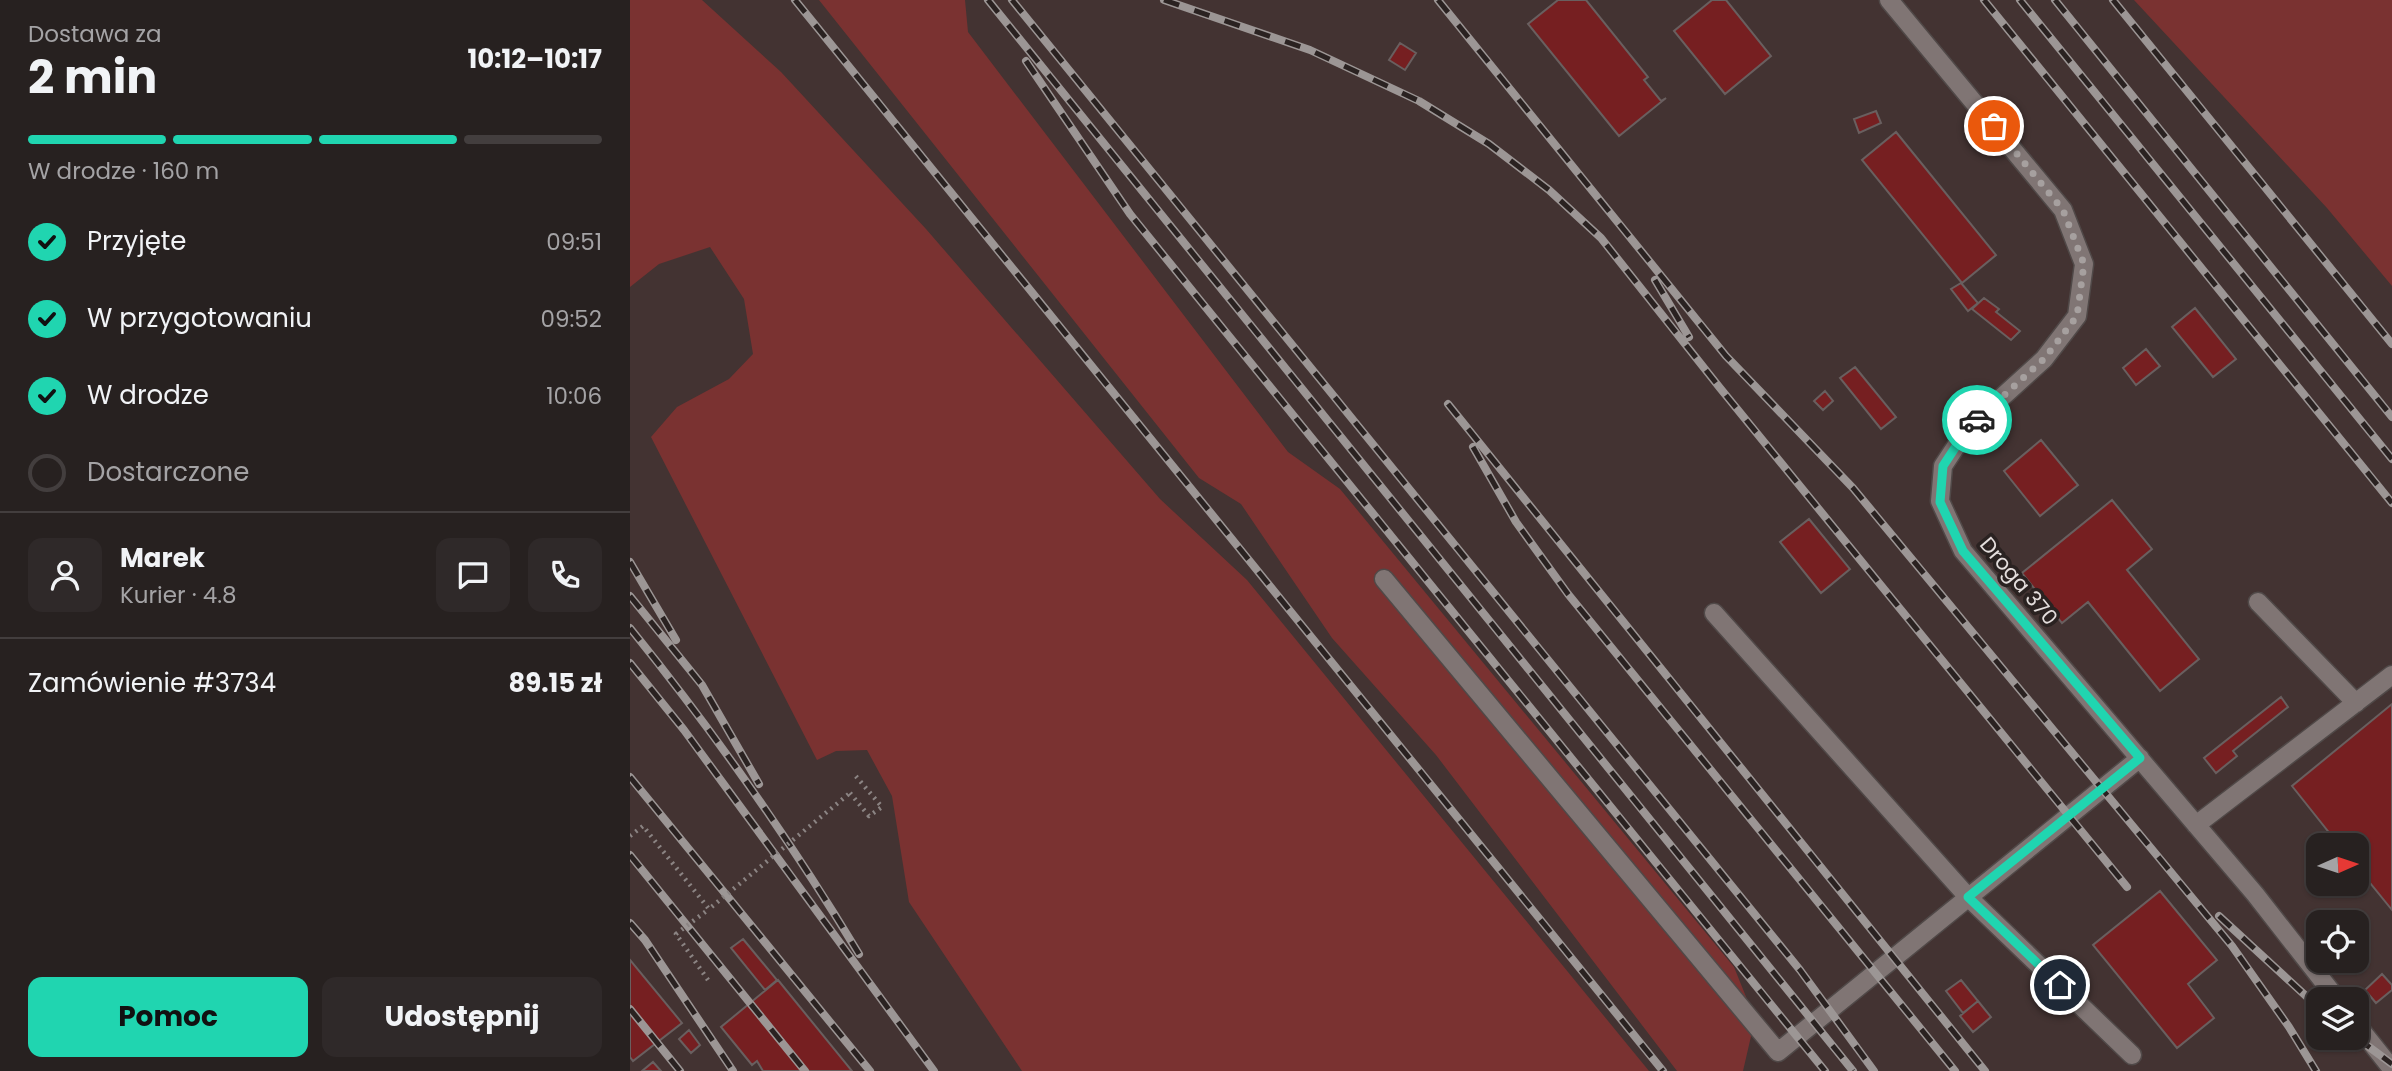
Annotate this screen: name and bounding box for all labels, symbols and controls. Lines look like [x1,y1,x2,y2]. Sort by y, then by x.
text: Dostawa za [28,18,161,50]
text: 10:12–10:17 [467,41,602,77]
text: 2 min [28,45,157,109]
pin [1964,96,2024,156]
icon: bag [1975,107,2013,145]
text: W drodze · 160 m [28,155,219,187]
icon: check [28,223,66,261]
text: Przyjęte [87,223,186,259]
text: 09:51 [546,226,602,258]
icon: check [28,300,66,338]
text: W przygotowaniu [87,300,312,336]
text: 09:52 [540,303,602,335]
icon: check [28,377,66,415]
text: W drodze [87,377,209,413]
text: 10:06 [546,380,602,412]
courier [1942,385,2012,455]
icon: car [1958,401,1996,439]
text: Dostarczone [87,454,249,490]
street label: Droga 370 [1973,531,2065,631]
button: person [28,538,102,612]
button: chat [436,538,510,612]
button: phone [528,538,602,612]
text: Marek [120,540,205,576]
text: Kurier · 4.8 [120,579,237,611]
text: Zamówienie #3734 [28,665,276,701]
text: 89.15 zł [508,665,602,701]
north arrow [2306,833,2370,896]
map controls [2306,833,2369,1050]
button: locate [2306,910,2369,973]
pin [2030,955,2090,1015]
icon: home [2041,966,2079,1004]
button: Pomoc [28,977,308,1057]
button: Udostępnij [322,977,602,1057]
button: layers [2306,987,2369,1050]

